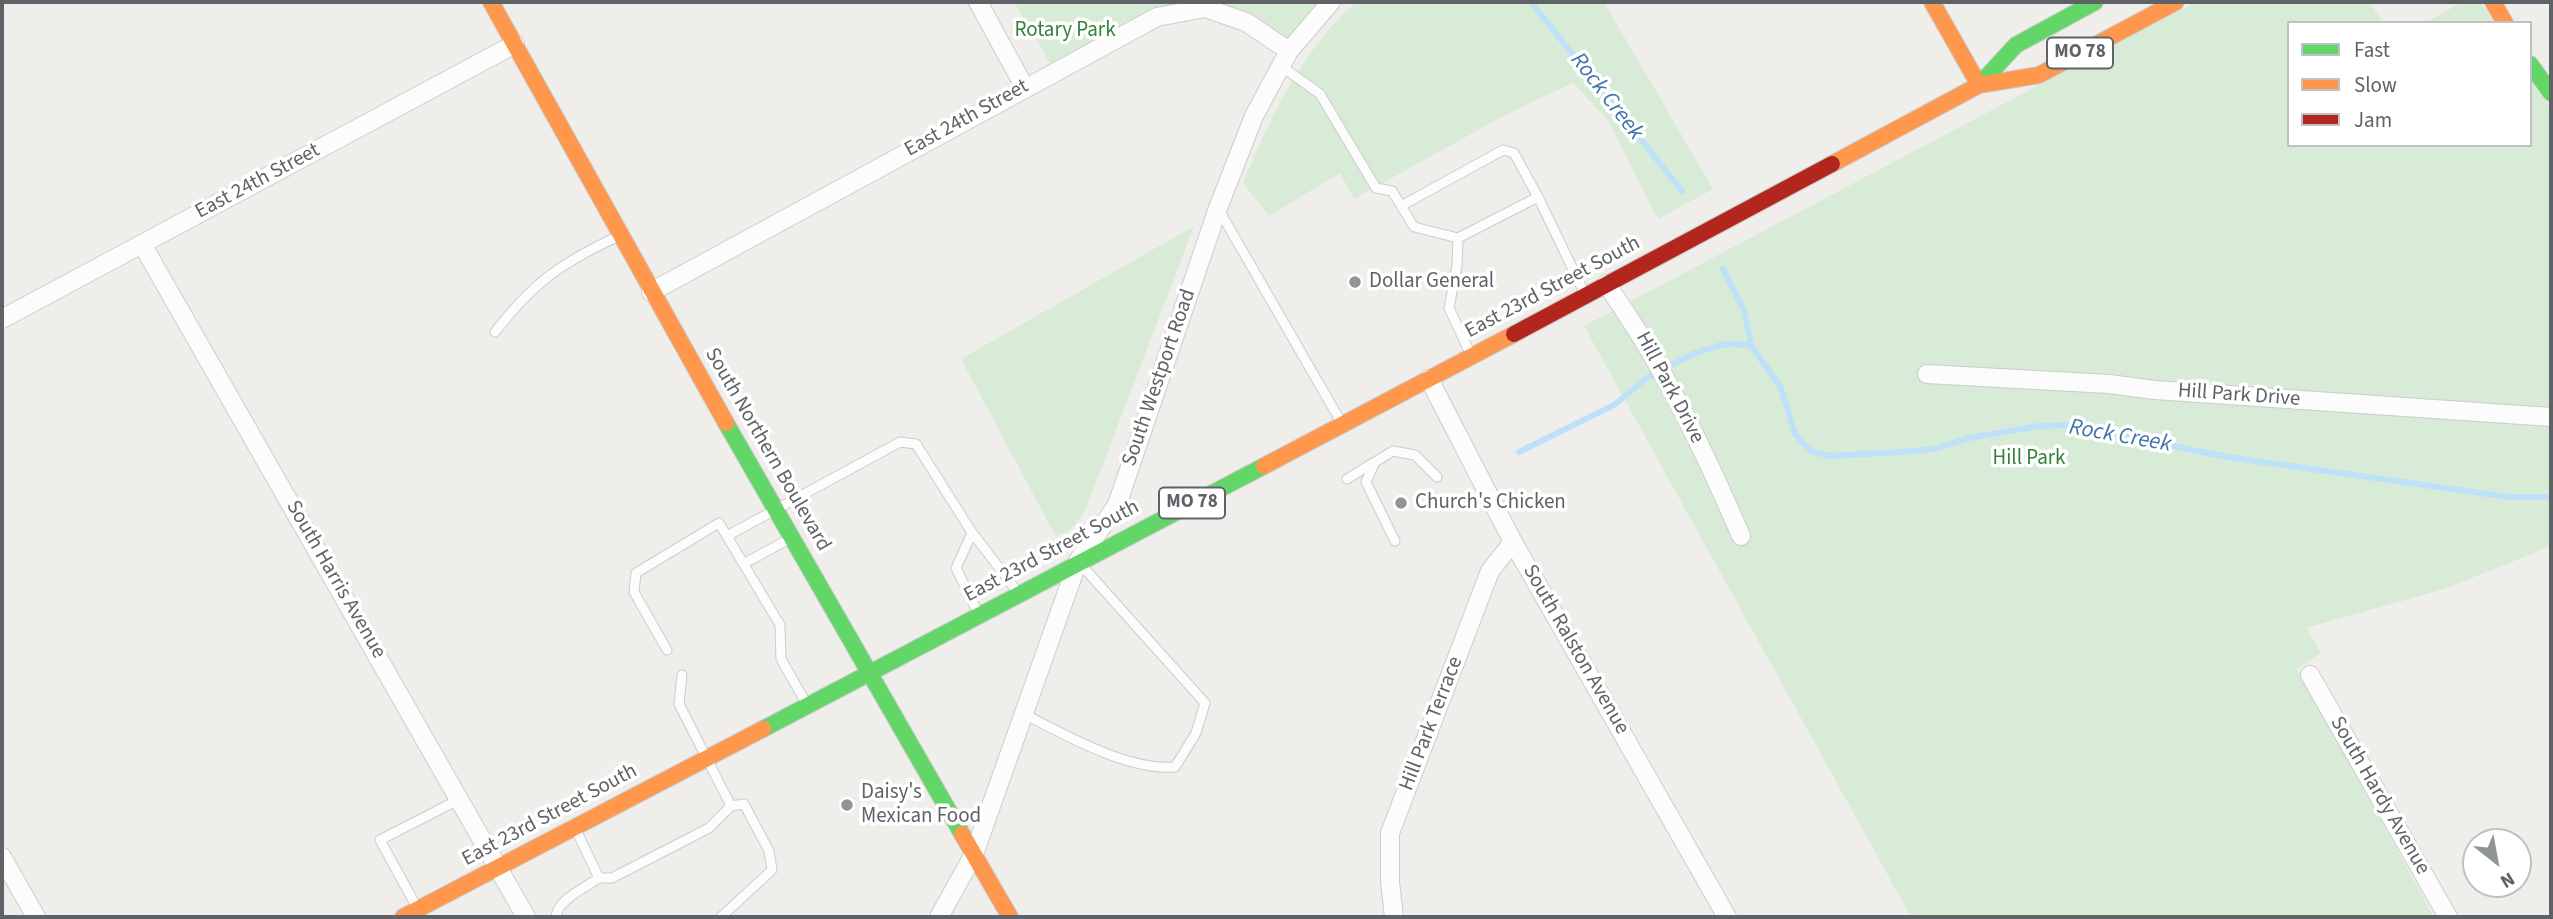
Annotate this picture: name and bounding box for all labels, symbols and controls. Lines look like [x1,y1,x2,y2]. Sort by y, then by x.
park label: Rotary Park [1014,18,1116,44]
legend [2287,21,2532,147]
text: Fast [2354,35,2390,65]
road number: MO 78 [2047,38,2113,68]
water label: Rock Creek [1563,48,1649,146]
text: Slow [2354,70,2397,100]
street label: East 24th Street [901,75,1033,163]
text: Jam [2354,105,2392,135]
street label: East 24th Street [191,139,325,225]
street label: East 23rd Street South [1461,231,1645,345]
place label: Dollar General [1369,269,1494,295]
marker: Dollar General [1347,274,1363,290]
street label: South Westport Road [1118,286,1202,470]
street label: Hill Park Drive [1629,328,1709,448]
street label: South Northern Boulevard [698,344,836,556]
street label: Hill Park Drive [2177,379,2301,413]
water label: Rock Creek [2067,414,2173,460]
park label: Hill Park [1992,446,2066,472]
road number: MO 78 [1159,488,1225,518]
place label: Church's Chicken [1415,490,1566,516]
street label: East 23rd Street South [960,495,1144,609]
marker: Church's Chicken [1393,495,1409,511]
street label: South Harris Avenue [279,496,391,664]
street label: South Ralston Avenue [1516,561,1634,739]
street label: Hill Park Terrace [1395,653,1469,795]
street label: South Hardy Avenue [2323,712,2435,880]
street label: East 23rd Street South [458,759,642,873]
place label: Daisy's Mexican Food [861,780,981,830]
marker: Daisy's Mexican Food [839,797,855,813]
north arrow [2462,828,2532,898]
text: N [2495,865,2519,895]

